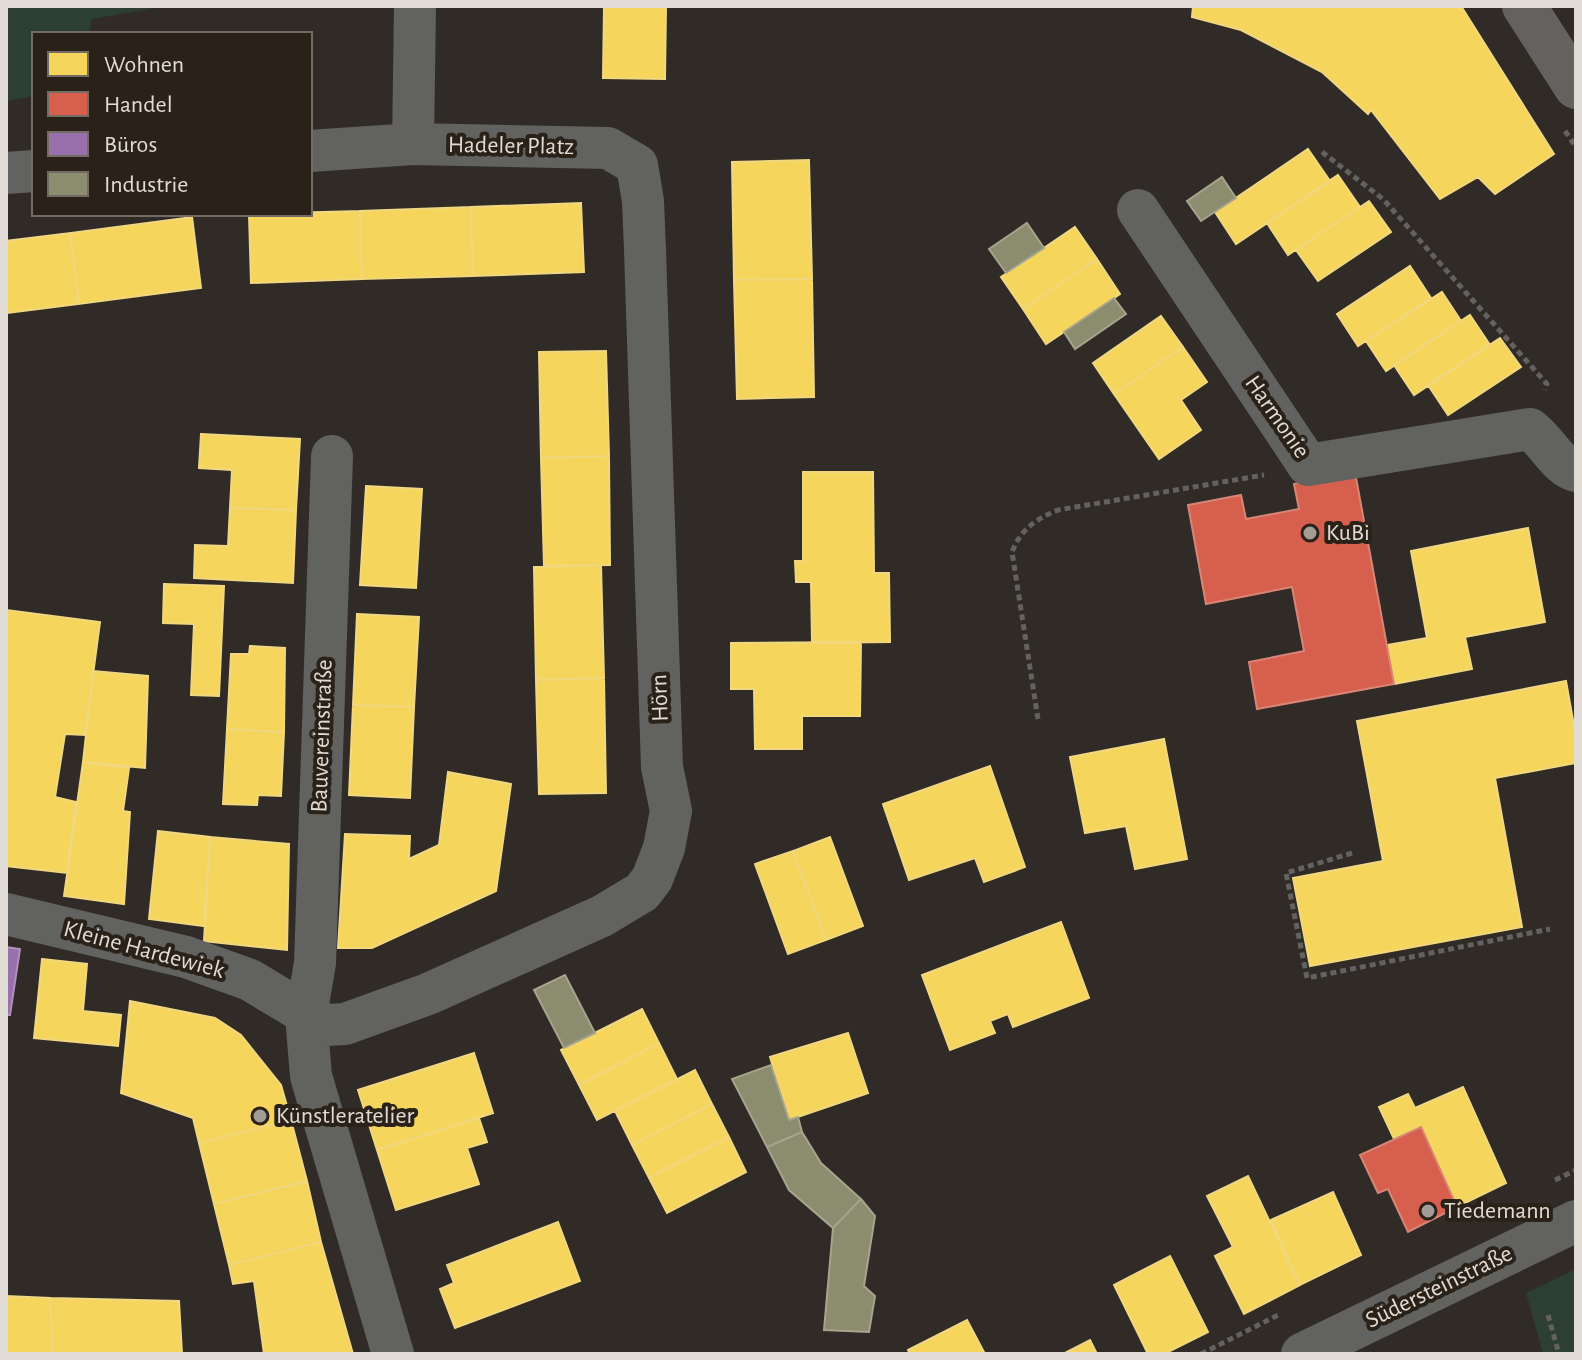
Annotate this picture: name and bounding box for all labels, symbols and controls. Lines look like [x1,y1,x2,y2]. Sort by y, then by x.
legend [32,32,312,216]
text: Wohnen [104,53,184,77]
text: Handel [104,93,173,117]
text: Büros [104,133,157,157]
street label: Hadeler Platz [448,133,574,159]
text: Industrie [104,173,188,197]
street label: Harmonie [1240,371,1314,463]
place label: KuBi [1326,521,1370,545]
marker: KuBi [1301,524,1319,542]
street label: Bauvereinstraße [307,659,337,813]
street label: Hörn [647,674,673,722]
street label: Kleine Hardewiek [61,917,227,983]
place label: Künstleratelier [276,1104,414,1128]
marker: Künstleratelier [251,1107,269,1125]
place label: Tiedemann [1444,1199,1551,1223]
marker: Tiedemann [1419,1202,1437,1220]
street label: Südersteinstraße [1362,1241,1516,1333]

